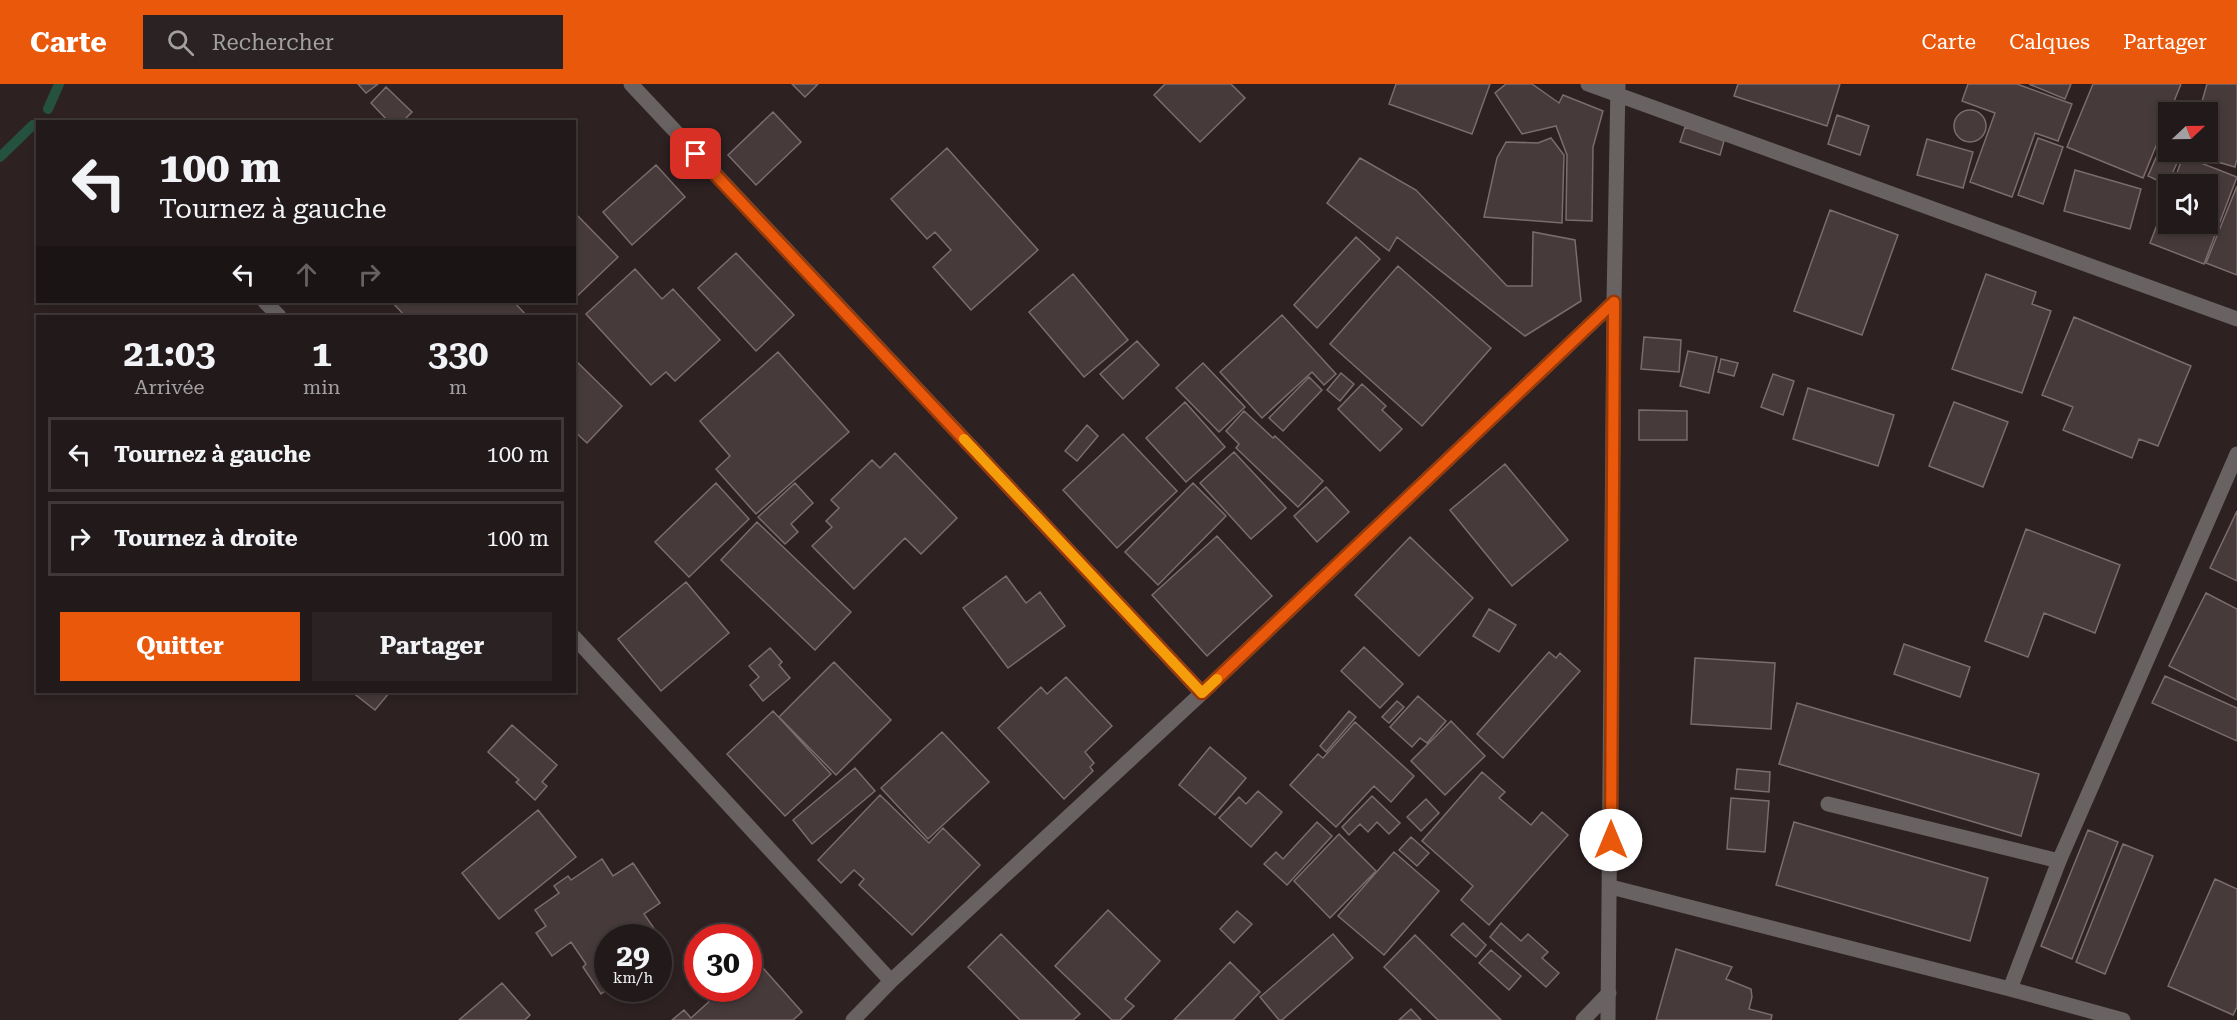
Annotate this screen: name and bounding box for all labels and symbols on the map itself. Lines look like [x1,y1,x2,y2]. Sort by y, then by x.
north arrow [2158,102,2218,162]
pin [670,128,721,179]
position arrow [1579,808,1643,872]
speed limit sign: 30 [684,924,762,1002]

